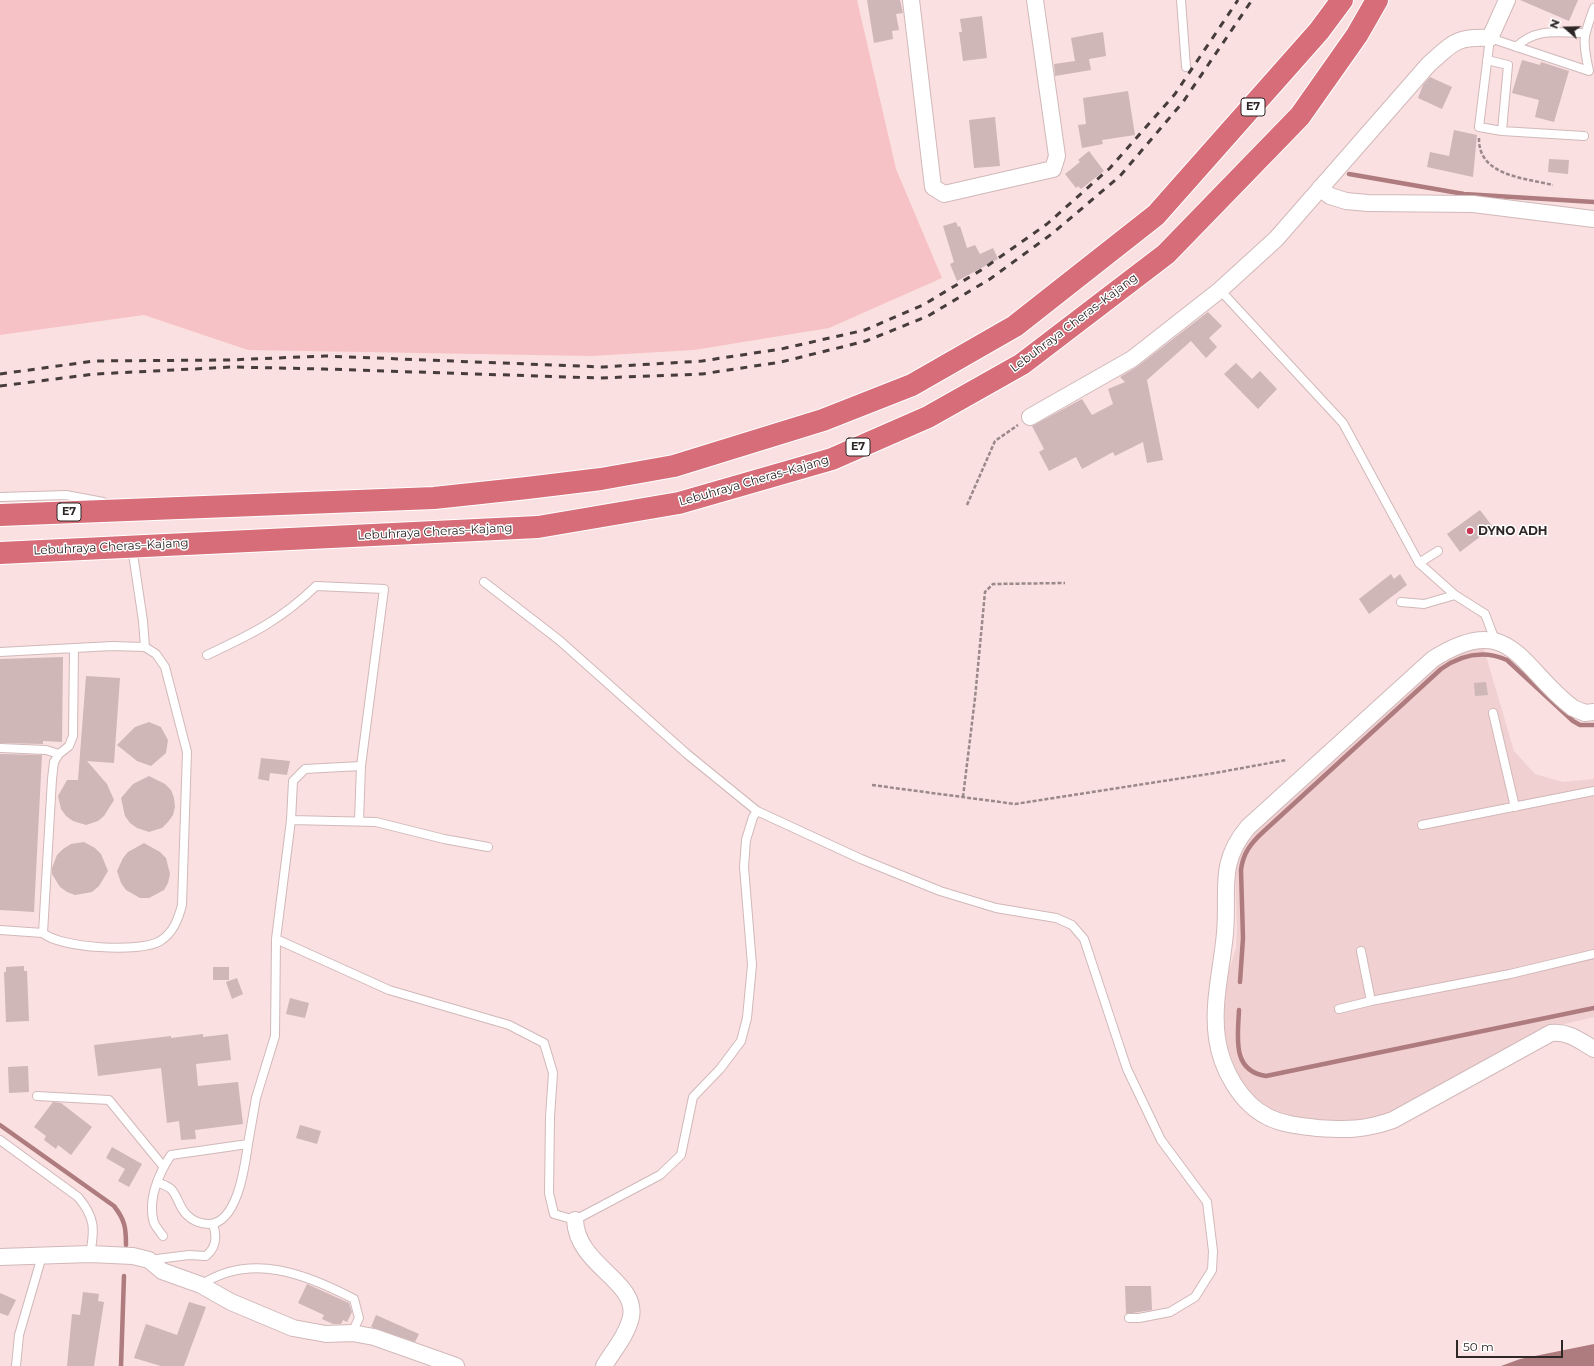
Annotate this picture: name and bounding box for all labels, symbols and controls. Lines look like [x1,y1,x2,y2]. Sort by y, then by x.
north arrow [1546,8,1586,48]
text: N [1547,17,1563,30]
road number: E7 [1241,98,1265,116]
street label: Lebuhraya Cheras–Kajang [1008,270,1140,376]
road number: E7 [846,438,870,456]
street label: Lebuhraya Cheras–Kajang [677,453,831,509]
road number: E7 [57,503,81,521]
street label: Lebuhraya Cheras–Kajang [357,521,513,543]
place label: DYNO ADH [1478,524,1548,538]
marker: DYNO ADH [1465,526,1475,536]
street label: Lebuhraya Cheras–Kajang [33,536,189,558]
scale bar [1458,1332,1565,1358]
text: 50 m [1463,1339,1494,1354]

